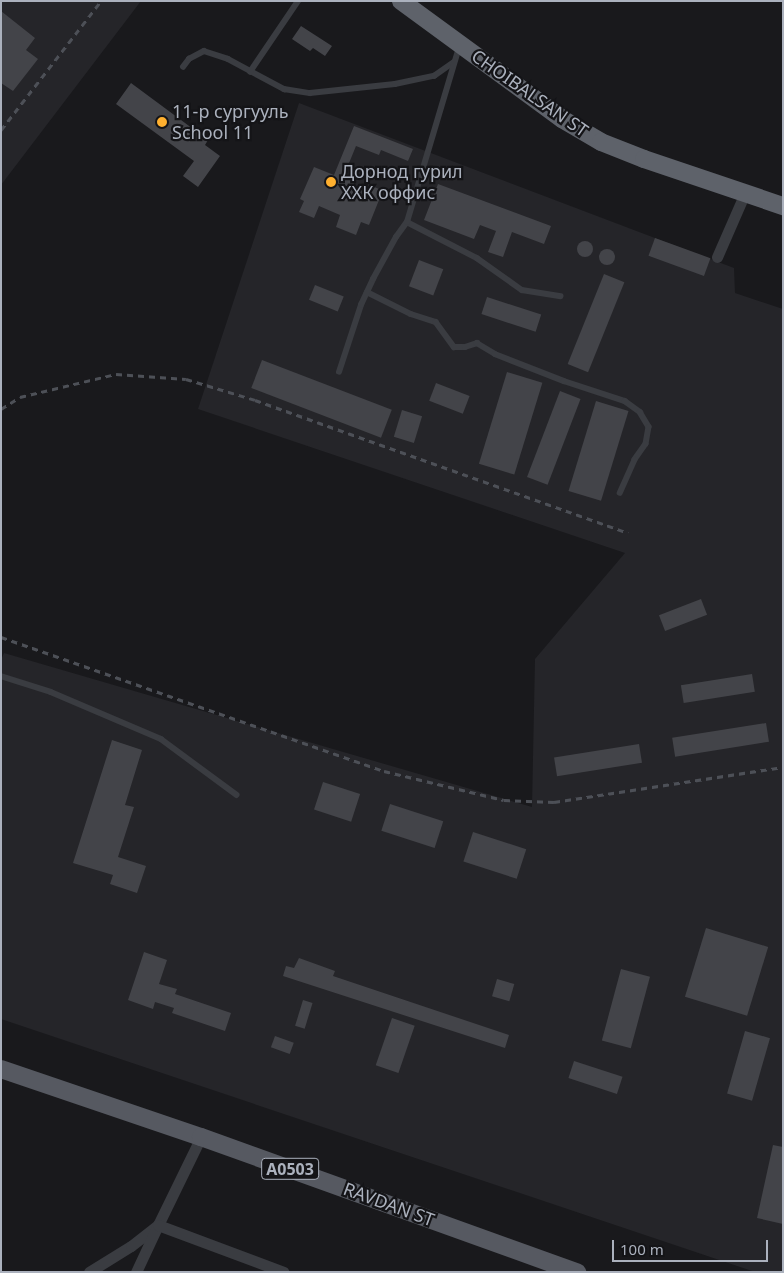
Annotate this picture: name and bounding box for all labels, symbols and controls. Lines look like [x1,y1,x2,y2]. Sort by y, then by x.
street label: CHOIBALSAN ST [468,45,592,141]
place label: 11-р сургууль School 11 [172,101,289,144]
marker: 11-р сургууль School 11 [156,116,168,128]
place label: Дорнод гурил ХХК оффис [341,161,463,203]
marker: Дорнод гурил ХХК оффис [325,176,337,188]
road number: A0503 [260,1156,320,1182]
street label: RAVDAN ST [341,1178,437,1230]
scale bar [614,1230,770,1262]
text: 100 m [620,1239,664,1259]

